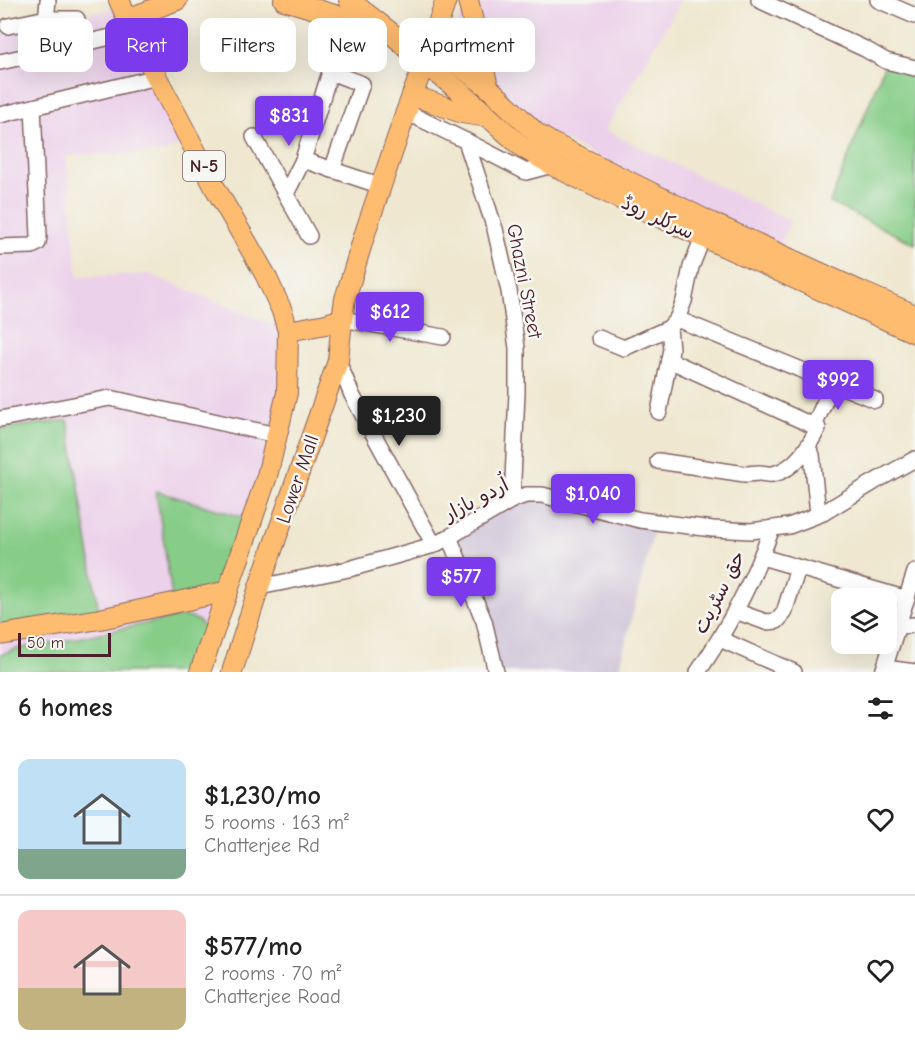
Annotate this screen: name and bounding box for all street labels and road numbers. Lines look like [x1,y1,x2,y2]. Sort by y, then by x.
road number: N-5 [183,151,225,181]
street label: سرکلر روڈ [618,191,698,244]
street label: Ghazni Street [502,222,547,342]
street label: Lower Mall [272,432,323,526]
street label: اُردو بازار [437,470,513,527]
street label: حق سٹریت [689,547,750,638]

